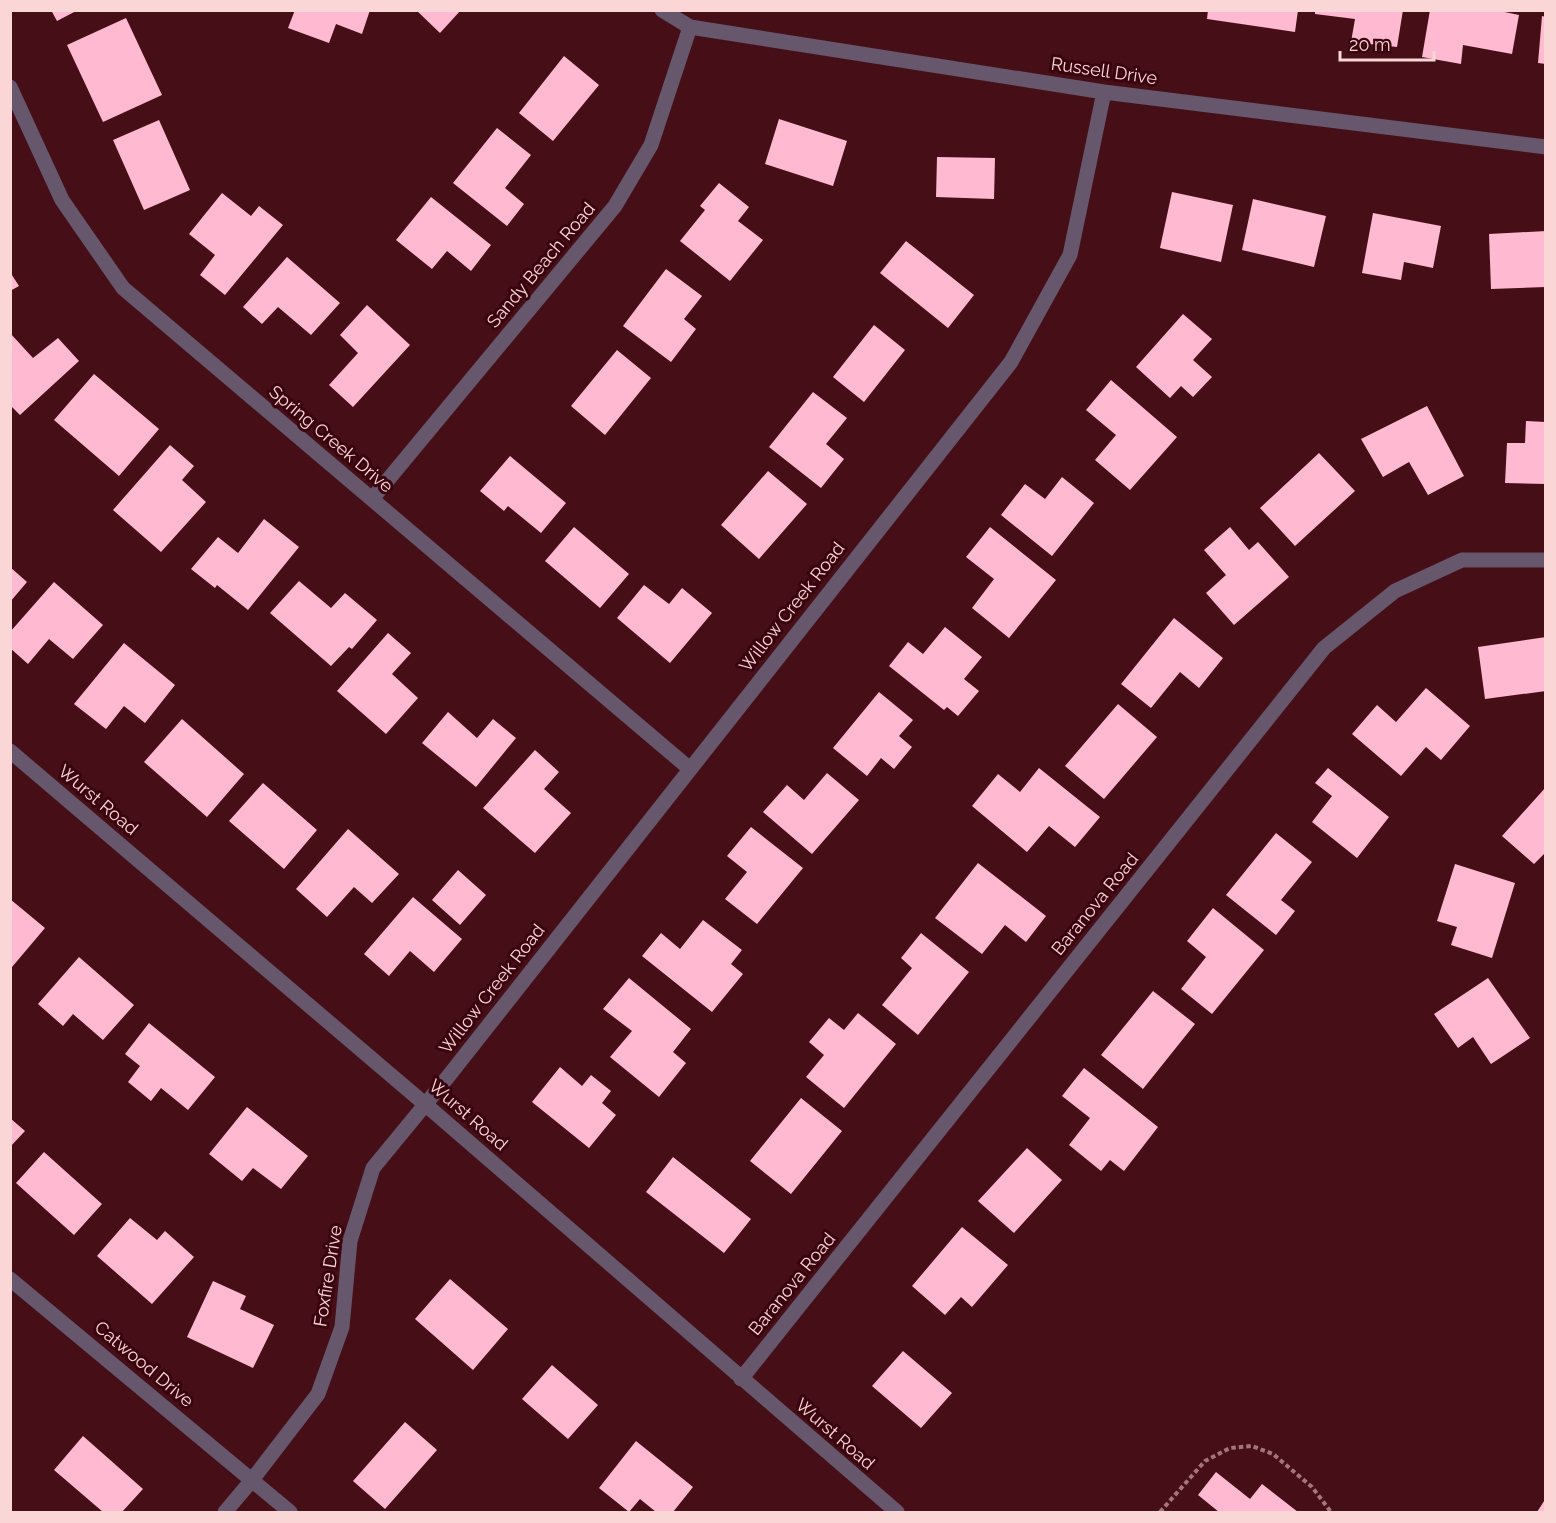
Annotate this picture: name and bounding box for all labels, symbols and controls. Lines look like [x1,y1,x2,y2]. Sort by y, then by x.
scale bar [1340,24,1434,62]
text: 20 m [1349,34,1391,55]
street label: Russell Drive [1050,53,1159,88]
street label: Sandy Beach Road [482,198,599,331]
street label: Spring Creek Drive [265,381,398,497]
street label: Willow Creek Road [735,538,849,676]
street label: Wurst Road [54,760,142,839]
street label: Baranova Road [1047,848,1142,959]
street label: Willow Creek Road [435,920,549,1058]
street label: Wurst Road [425,1075,512,1155]
street label: Foxfire Drive [309,1223,346,1328]
street label: Baranova Road [744,1228,839,1339]
street label: Catwood Drive [91,1316,198,1411]
street label: Wurst Road [792,1394,879,1474]

